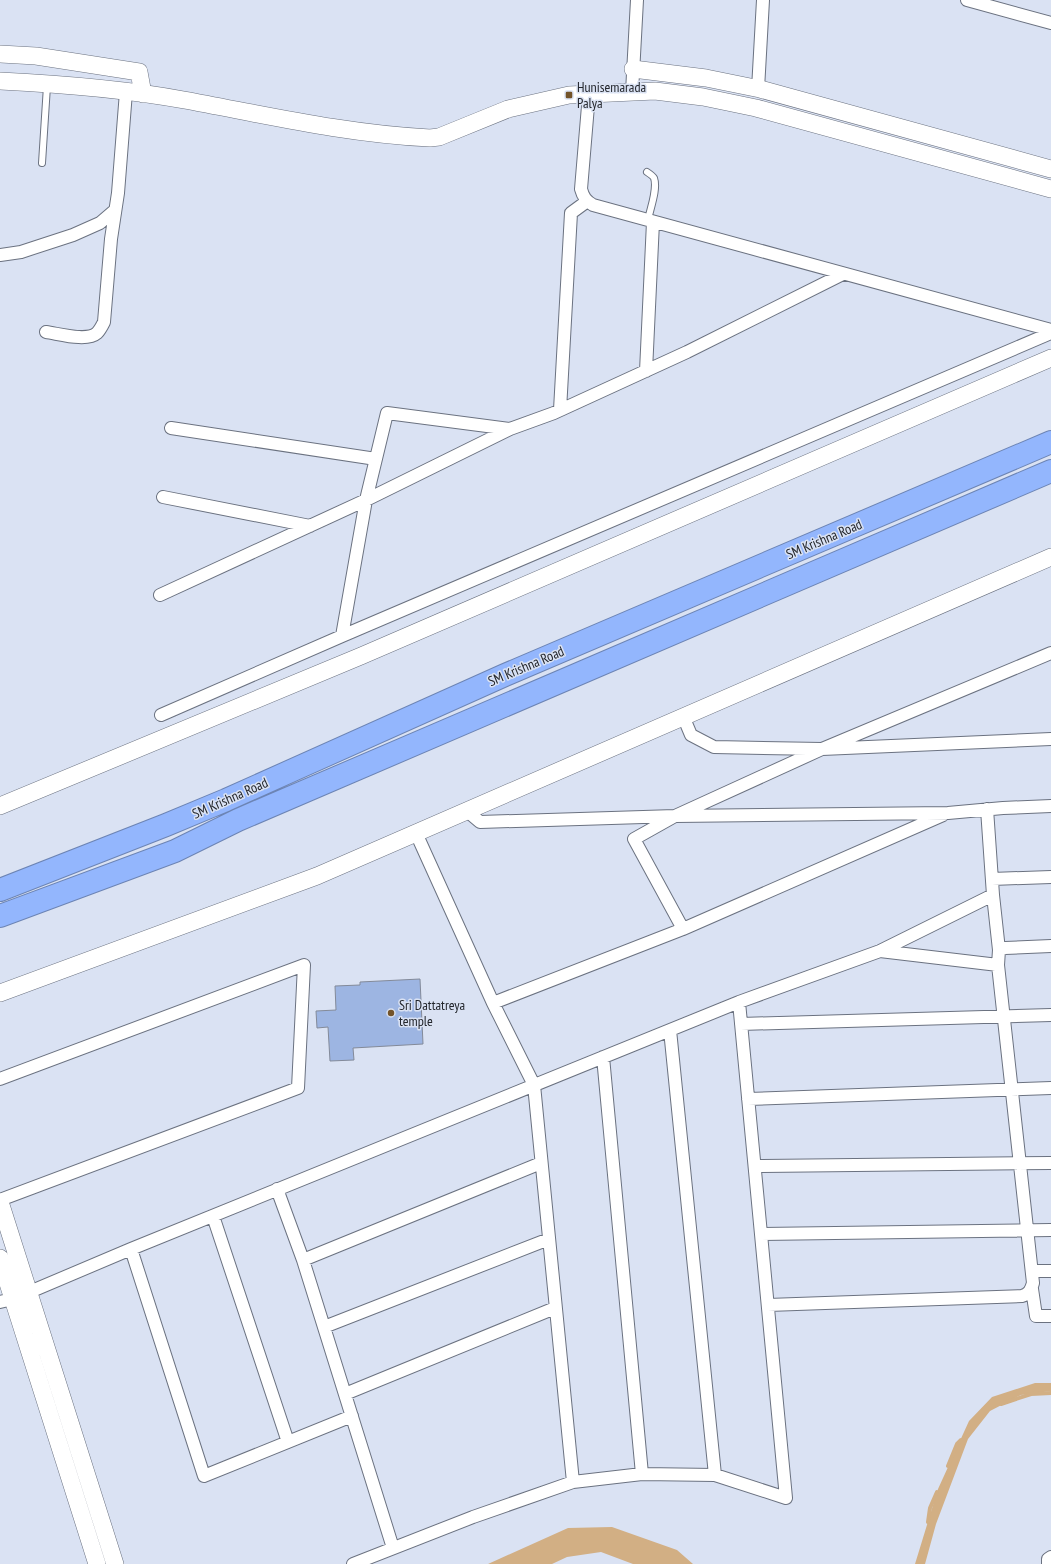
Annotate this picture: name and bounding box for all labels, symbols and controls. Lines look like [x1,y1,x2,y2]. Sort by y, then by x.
place label: Hunisemarada Palya [577,78,646,112]
marker: Hunisemarada Palya [564,90,574,100]
street label: SM Krishna Road [783,515,865,563]
street label: SM Krishna Road [485,642,567,690]
street label: SM Krishna Road [189,773,271,823]
place label: Sri Dattatreya temple [399,996,465,1030]
marker: Sri Dattatreya temple [386,1008,396,1018]

